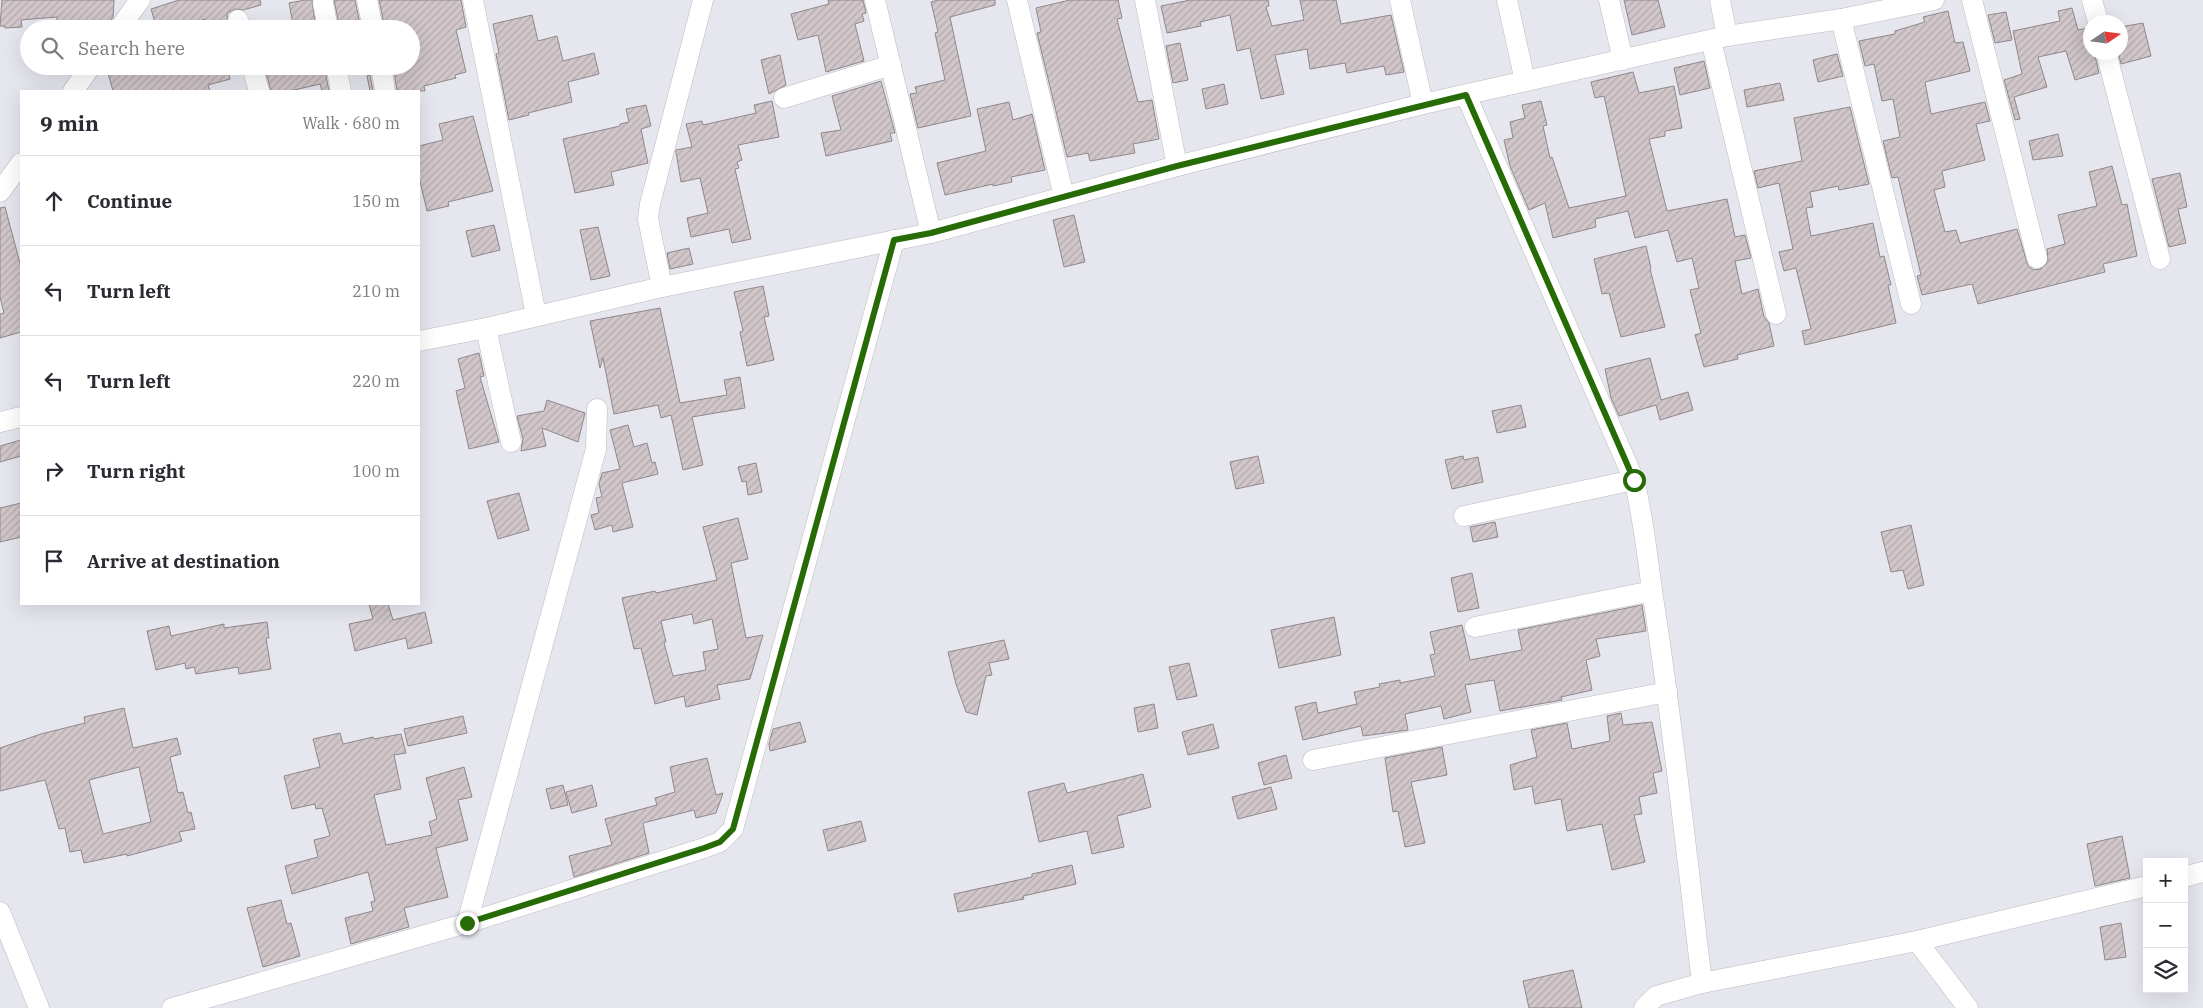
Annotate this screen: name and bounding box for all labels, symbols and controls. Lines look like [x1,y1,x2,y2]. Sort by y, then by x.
north arrow [2083,15,2128,60]
search box [20,20,420,75]
icon: search [38,34,66,62]
text: Search here [78,36,185,60]
text: 9 min [40,109,99,137]
text: Walk · 680 m [302,113,400,133]
icon: ahead [40,187,68,215]
text: Continue [87,189,172,213]
text: 150 m [352,191,400,211]
icon: left [40,277,68,305]
text: Turn left [87,279,170,303]
text: 210 m [352,281,400,301]
icon: left [40,367,68,395]
text: Turn left [87,369,170,393]
text: 220 m [352,371,400,391]
icon: right [40,457,68,485]
text: Turn right [87,459,185,483]
text: 100 m [352,461,400,481]
route start [1623,469,1646,492]
icon: arrive [40,547,68,575]
text: Arrive at destination [87,549,280,573]
map controls [2143,858,2188,993]
button: + [2143,858,2188,903]
button: − [2143,903,2188,948]
route end [456,912,479,935]
button: layers [2143,948,2188,993]

